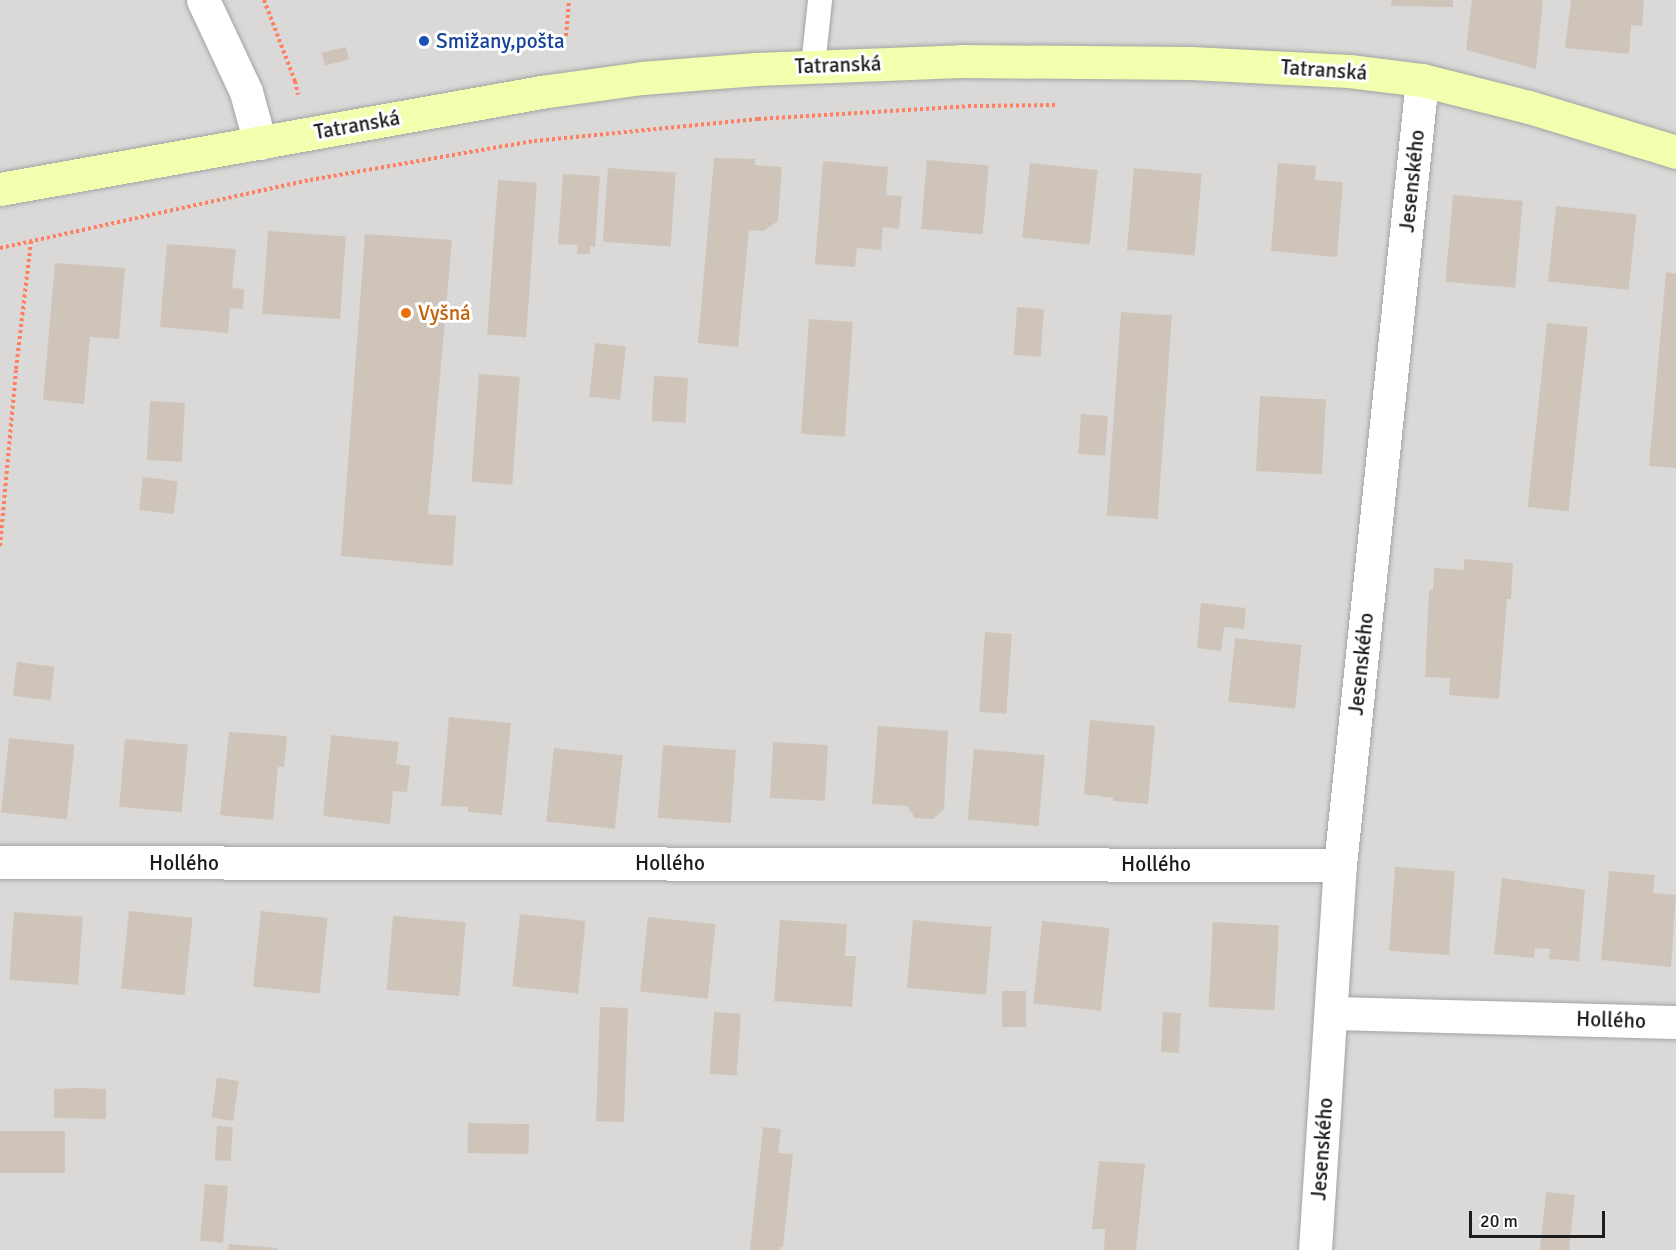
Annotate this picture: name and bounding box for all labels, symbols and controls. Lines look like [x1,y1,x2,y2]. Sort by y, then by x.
place label: Smižany,pošta [436,28,565,54]
marker: Smižany,pošta [417,34,431,48]
street label: Tatranská [794,51,882,79]
street label: Tatranská [1280,54,1368,86]
street label: Tatranská [312,105,402,145]
street label: Jesenského [1394,128,1430,234]
place label: Vyšná [418,300,471,326]
marker: Vyšná [399,306,413,320]
street label: Jesenského [1343,611,1379,717]
street label: Hollého [149,850,219,876]
street label: Hollého [635,850,705,876]
street label: Hollého [1121,851,1191,877]
street label: Hollého [1576,1006,1646,1034]
street label: Jesenského [1306,1097,1338,1201]
scale bar [1472,1199,1608,1237]
text: 20 m [1480,1210,1518,1232]

